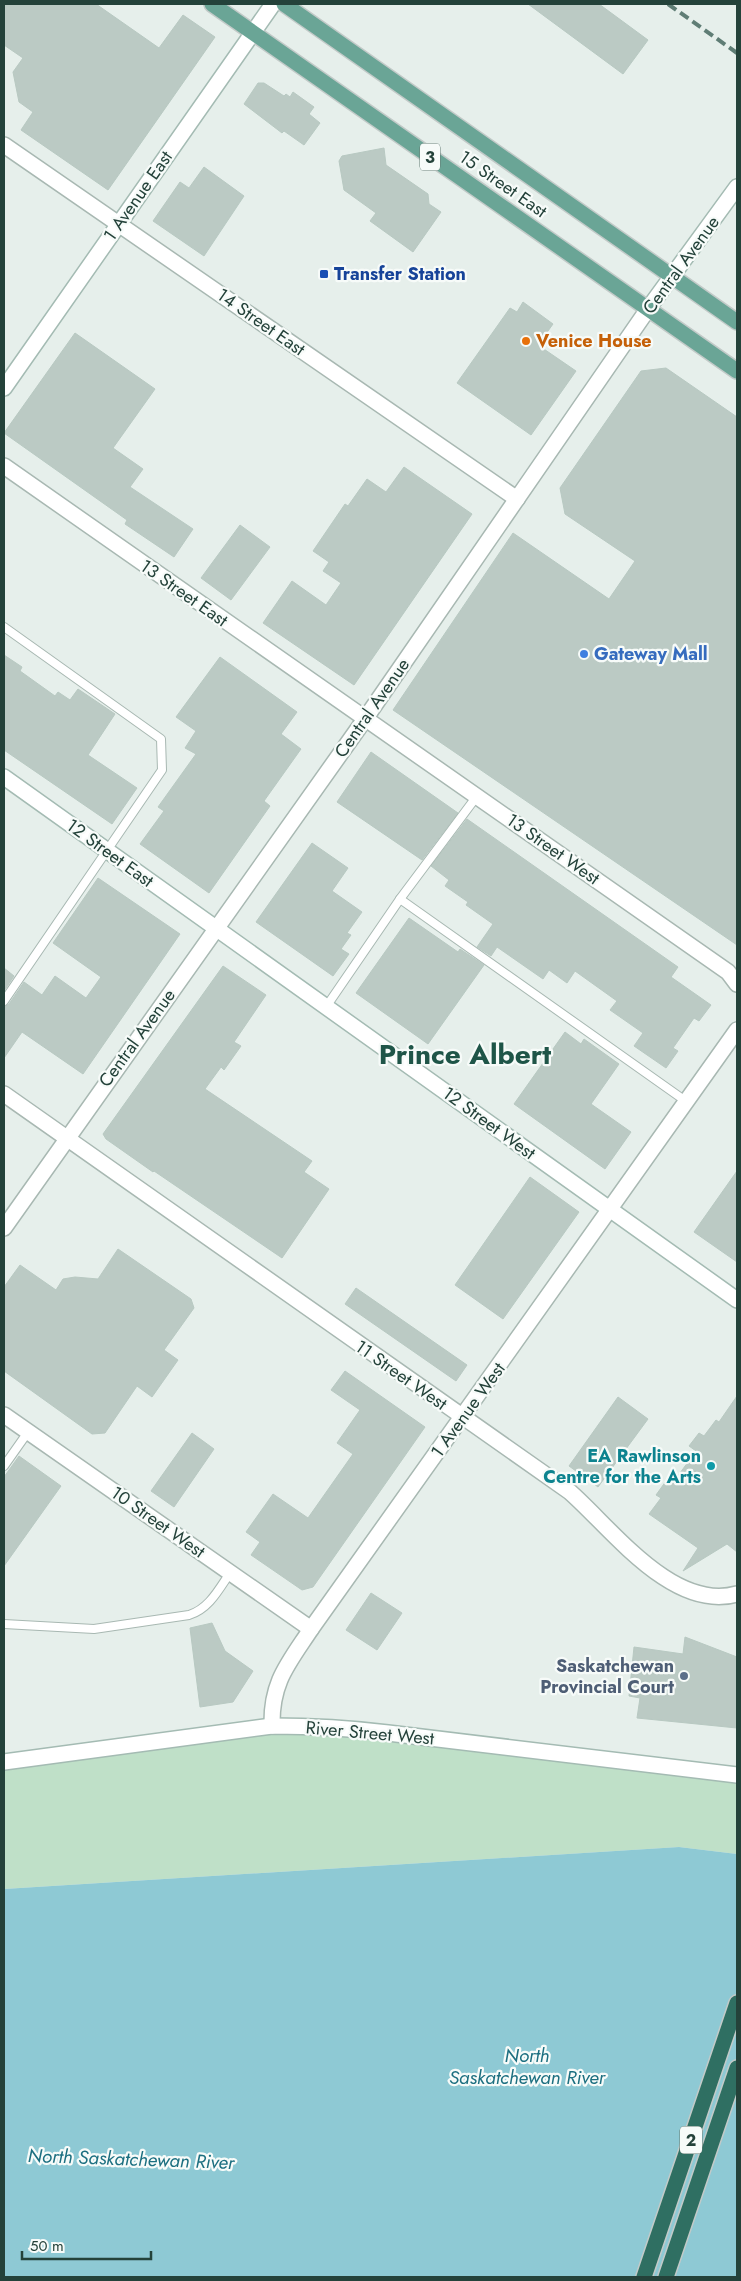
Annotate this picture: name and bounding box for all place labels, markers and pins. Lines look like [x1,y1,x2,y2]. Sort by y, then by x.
place label: Transfer Station [334,261,466,287]
marker: Transfer Station [318,268,330,280]
place label: Venice House [535,328,652,354]
marker: Venice House [520,335,532,347]
place label: Gateway Mall [594,641,708,667]
marker: Gateway Mall [578,648,590,660]
place label: EA Rawlinson Centre for the Arts [543,1443,701,1490]
marker: EA Rawlinson Centre for the Arts [705,1460,717,1472]
place label: Saskatchewan Provincial Court [540,1653,674,1700]
marker: Saskatchewan Provincial Court [678,1670,690,1682]

